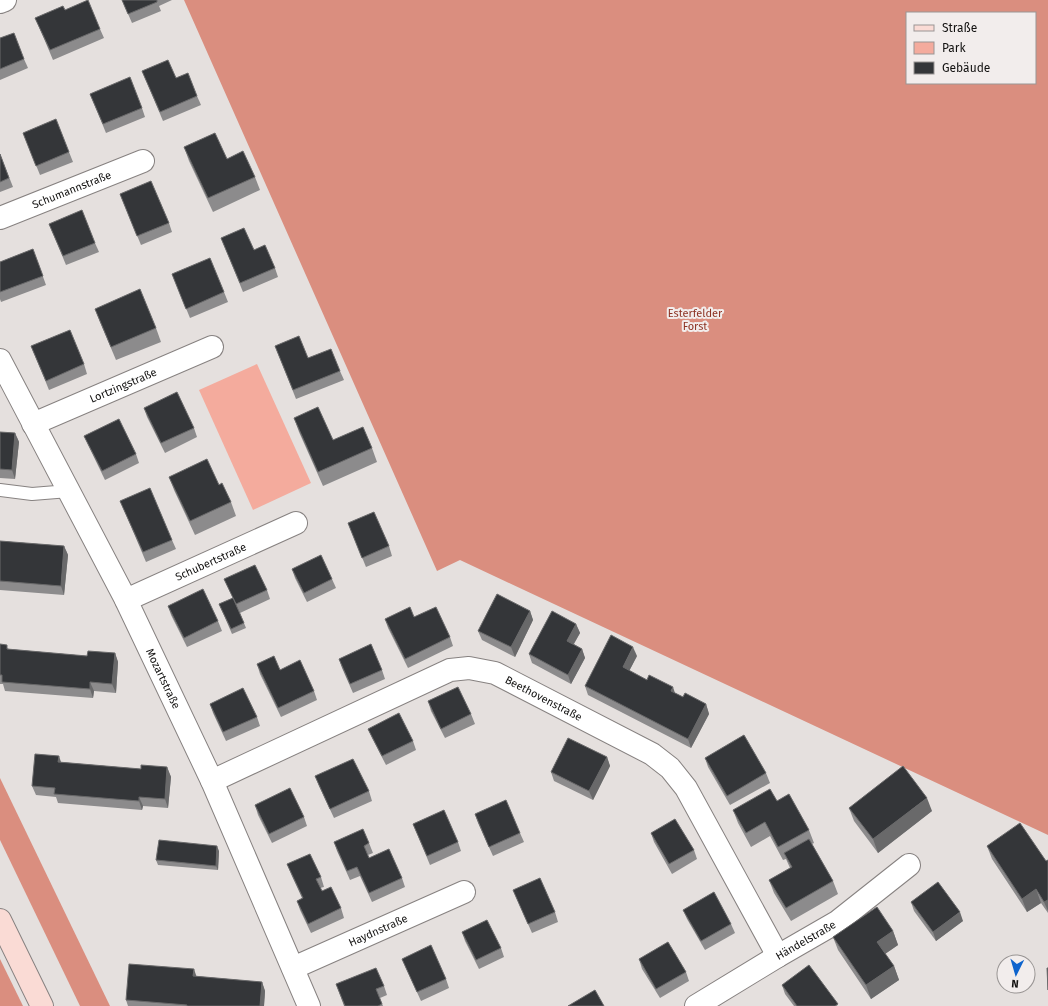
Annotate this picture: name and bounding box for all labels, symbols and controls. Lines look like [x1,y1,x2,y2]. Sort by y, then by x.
legend [906,12,1036,84]
text: Straße [942,21,977,35]
text: Park [942,41,966,55]
text: Gebäude [942,61,990,75]
street label: Schumannstraße [30,168,113,211]
park label: Esterfelder Forst [668,307,723,333]
street label: Lortzingstraße [88,365,158,405]
street label: Schubertstraße [173,540,248,583]
street label: Mozartstraße [143,646,183,711]
street label: Beethovenstraße [503,673,584,723]
street label: Haydnstraße [346,911,410,949]
street label: Händelstraße [773,918,838,962]
north arrow [996,954,1036,994]
text: N [1011,977,1019,990]

